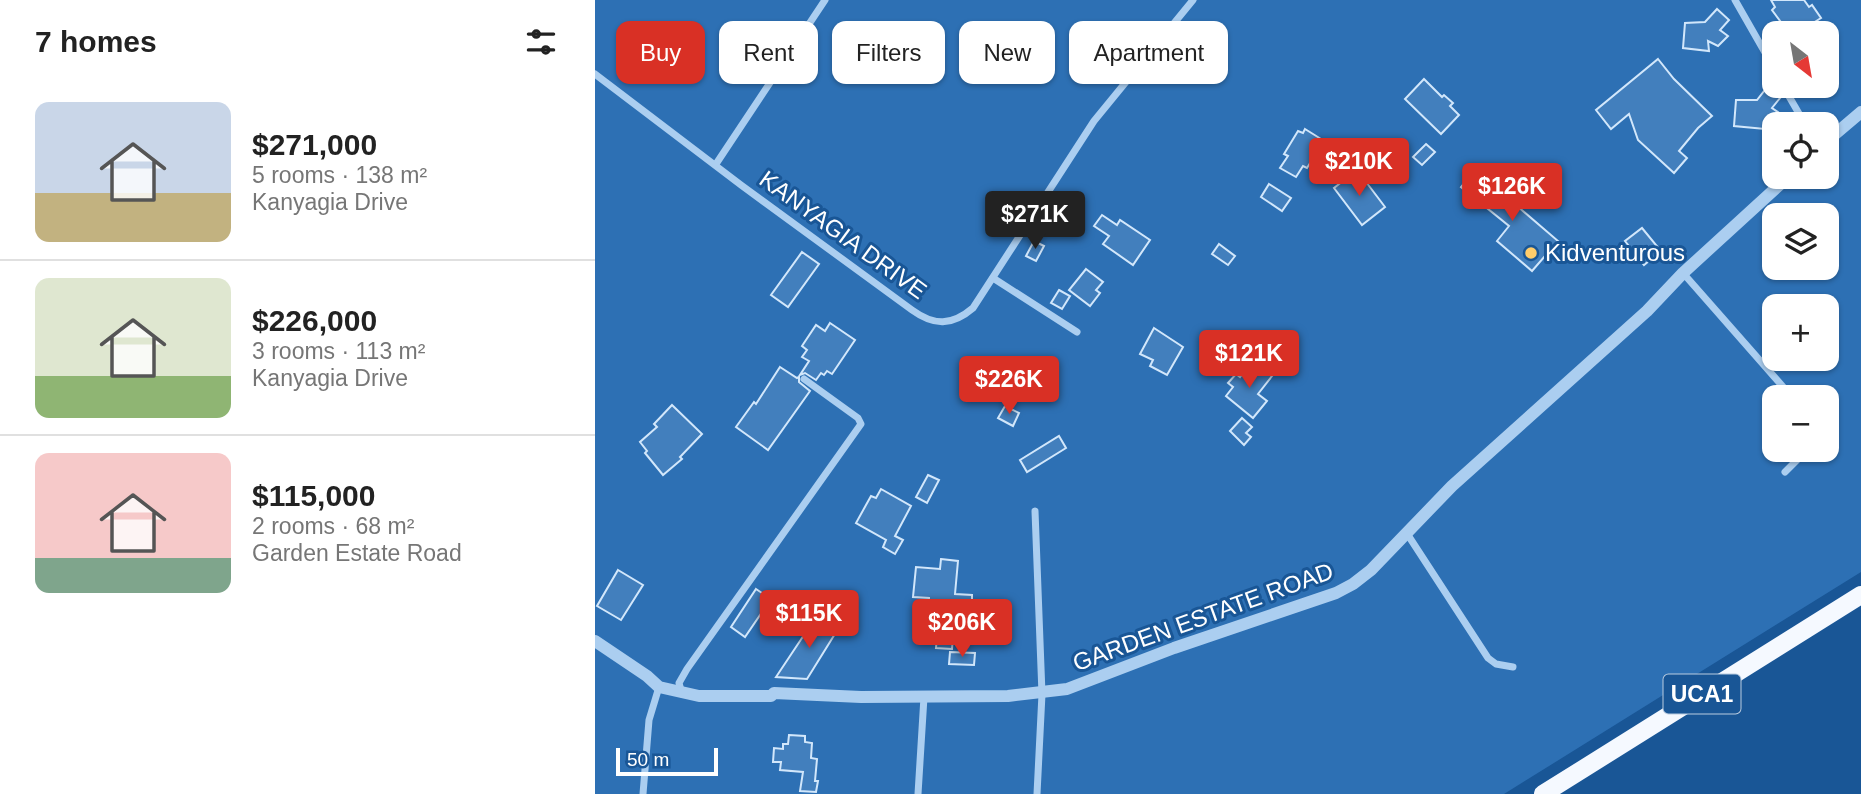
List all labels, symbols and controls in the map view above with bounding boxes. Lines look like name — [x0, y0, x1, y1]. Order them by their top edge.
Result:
chip: Buy — [616, 21, 705, 84]
chip: Rent — [719, 21, 818, 84]
chip: Filters — [832, 21, 945, 84]
chip: New — [959, 21, 1055, 84]
chip: Apartment — [1069, 21, 1228, 84]
north arrow — [1762, 21, 1839, 98]
map controls — [1762, 21, 1839, 462]
icon: filters — [522, 23, 560, 61]
text: 7 homes — [35, 25, 157, 58]
button: locate — [1762, 112, 1839, 189]
text: $271,000 — [252, 128, 377, 161]
icon: home — [91, 130, 175, 214]
pin: $210K — [1310, 138, 1408, 198]
text: $210K — [1325, 148, 1393, 174]
text: 5 rooms · 138 m² — [252, 162, 427, 188]
pin: $126K — [1463, 164, 1561, 223]
street label: KANYAGIA DRIVE — [755, 165, 932, 304]
text: $126K — [1478, 173, 1546, 199]
text: Kanyagia Drive — [252, 189, 408, 215]
pin: $271K — [986, 191, 1084, 251]
text: $271K — [1001, 201, 1069, 227]
button: layers — [1762, 203, 1839, 280]
place label: Kidventurous — [1545, 239, 1685, 266]
marker: Kidventurous — [1523, 245, 1539, 261]
button: + — [1762, 294, 1839, 371]
text: $226,000 — [252, 304, 377, 337]
icon: home — [91, 306, 175, 390]
pin: $121K — [1200, 330, 1298, 390]
text: 3 rooms · 113 m² — [252, 338, 425, 364]
text: $121K — [1215, 340, 1283, 366]
pin: $226K — [960, 356, 1058, 416]
text: Kanyagia Drive — [252, 365, 408, 391]
text: $226K — [975, 366, 1043, 392]
button: − — [1762, 385, 1839, 462]
text: $115,000 — [252, 479, 375, 512]
icon: home — [91, 481, 175, 565]
text: 2 rooms · 68 m² — [252, 513, 414, 539]
text: Garden Estate Road — [252, 540, 462, 566]
street label: GARDEN ESTATE ROAD — [1069, 557, 1337, 676]
pin: $115K — [760, 590, 858, 650]
text: $115K — [776, 600, 842, 626]
pin: $206K — [913, 600, 1011, 659]
text: $206K — [928, 609, 996, 635]
road number: UCA1 — [1663, 674, 1741, 714]
scale bar — [616, 745, 717, 777]
text: 50 m — [627, 749, 669, 770]

